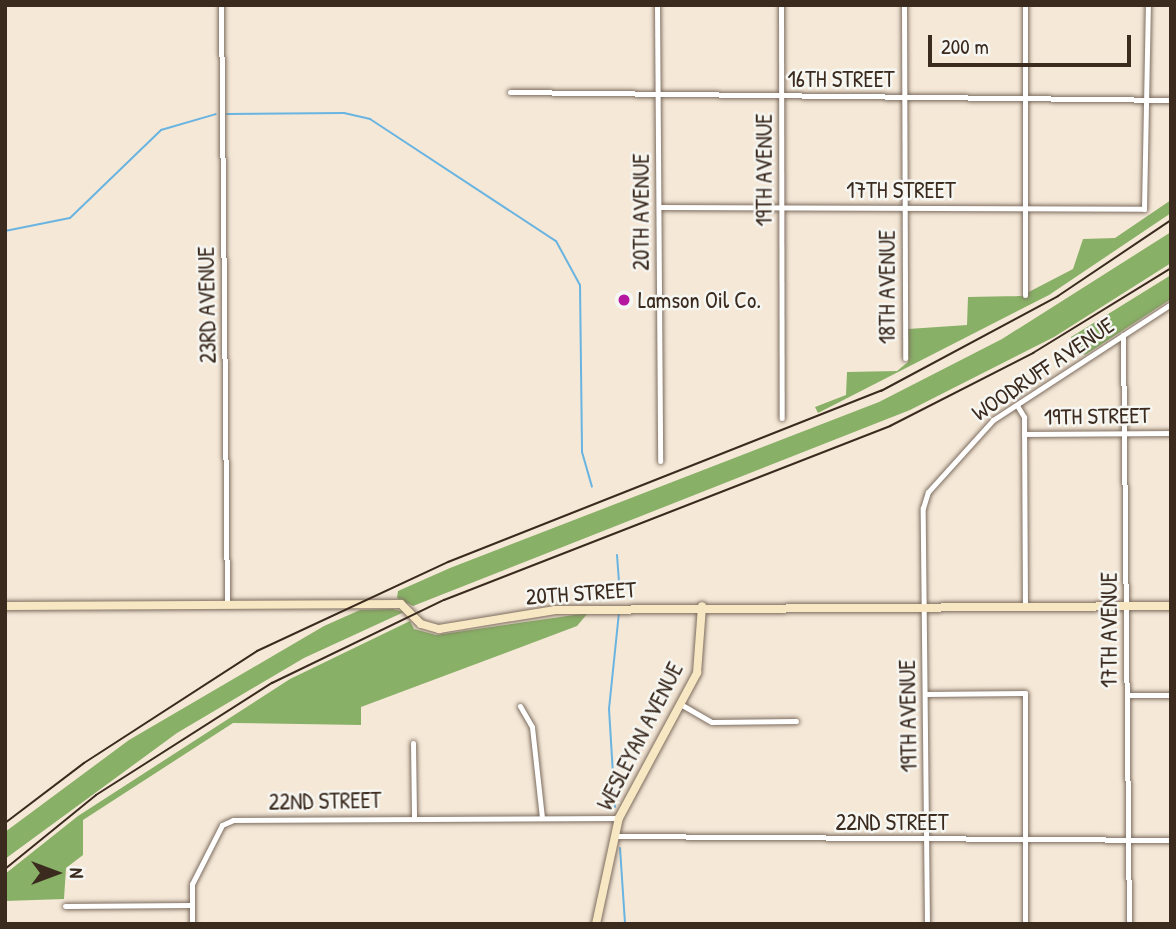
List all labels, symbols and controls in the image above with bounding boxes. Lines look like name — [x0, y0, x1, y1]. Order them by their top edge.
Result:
scale bar — [931, 21, 1134, 65]
text: 200 m — [941, 32, 989, 61]
street label: 16TH STREET — [787, 65, 895, 93]
street label: 19TH AVENUE — [750, 114, 778, 226]
street label: 20TH AVENUE — [627, 153, 655, 271]
street label: 17TH STREET — [846, 176, 956, 204]
street label: 18TH AVENUE — [873, 230, 901, 344]
street label: 23RD AVENUE — [192, 246, 222, 364]
place label: Lamson Oil Co. — [638, 286, 761, 314]
marker: Lamson Oil Co. — [616, 292, 632, 308]
street label: WOODRUFF AVENUE — [967, 311, 1119, 427]
street label: 19TH STREET — [1044, 401, 1150, 431]
street label: 17TH AVENUE — [1095, 572, 1123, 688]
street label: 20TH STREET — [525, 575, 637, 611]
street label: WESLEYAN AVENUE — [591, 658, 689, 814]
street label: 19TH AVENUE — [893, 659, 923, 773]
street label: 22ND STREET — [268, 786, 382, 816]
street label: 22ND STREET — [836, 808, 948, 836]
north arrow — [21, 838, 91, 908]
text: N — [64, 868, 90, 878]

